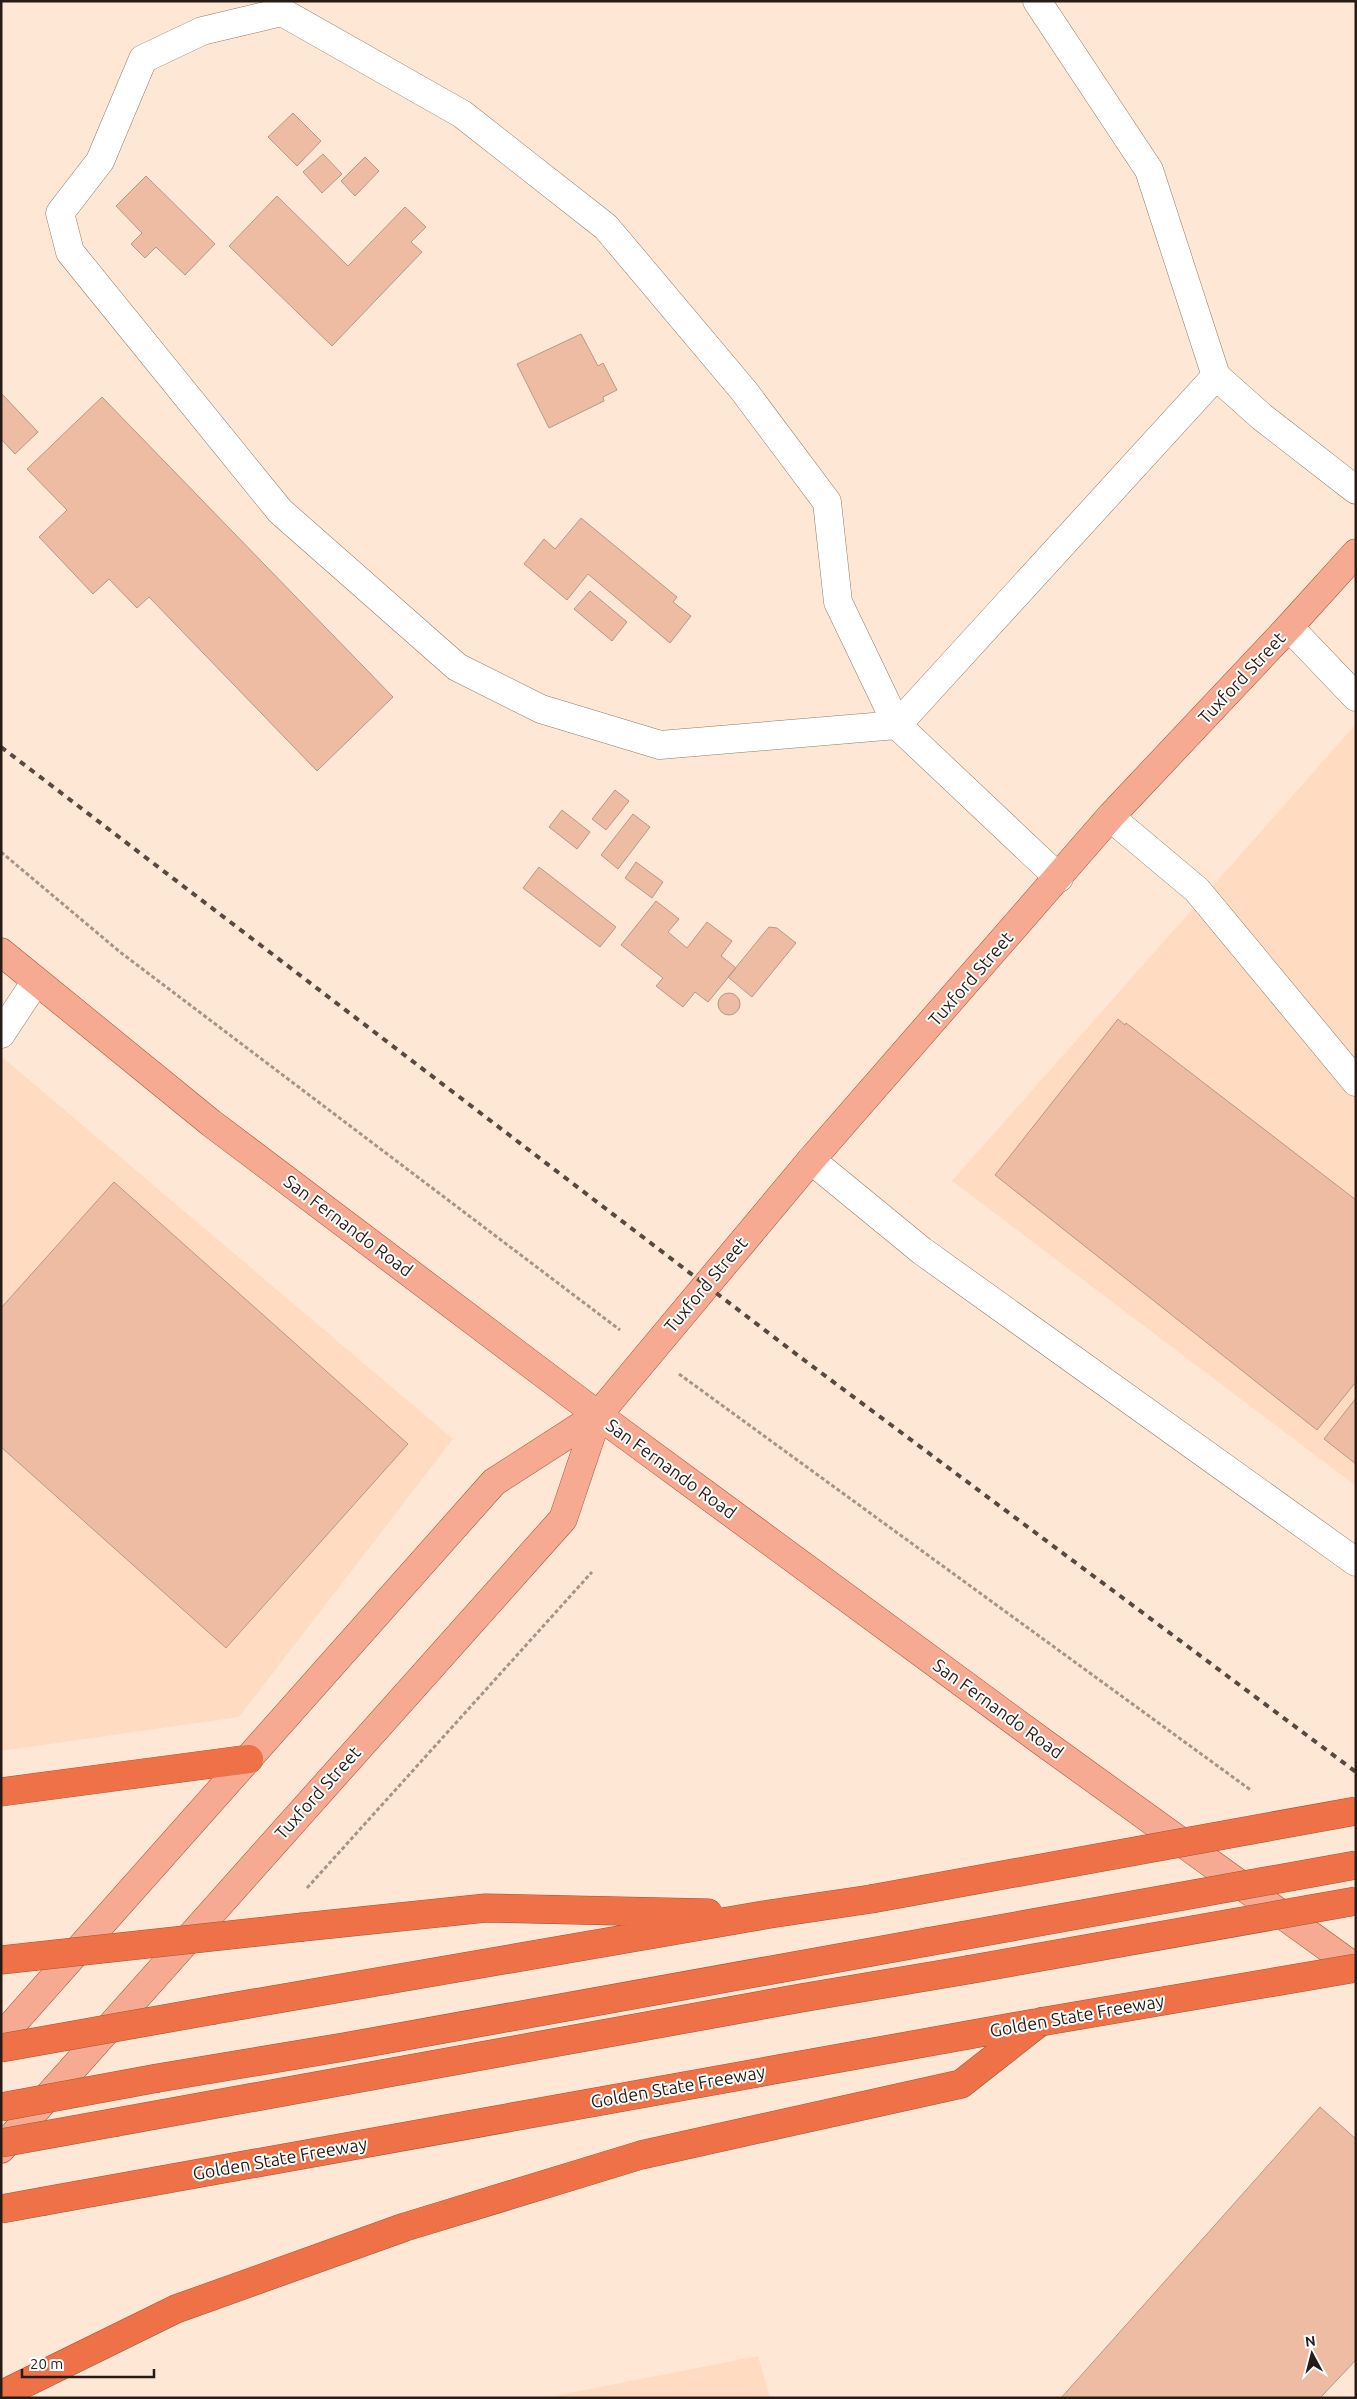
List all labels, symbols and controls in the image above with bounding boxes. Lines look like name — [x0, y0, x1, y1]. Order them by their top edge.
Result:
street label: Tuxford Street — [1194, 627, 1289, 727]
street label: Tuxford Street — [924, 927, 1016, 1029]
street label: San Fernando Road — [280, 1170, 417, 1280]
street label: Tuxford Street — [660, 1233, 751, 1336]
street label: San Fernando Road — [603, 1414, 740, 1522]
street label: San Fernando Road — [930, 1654, 1067, 1762]
street label: Tuxford Street — [270, 1742, 364, 1843]
street label: Golden State Freeway — [988, 1990, 1166, 2040]
street label: Golden State Freeway — [589, 2061, 767, 2111]
street label: Golden State Freeway — [191, 2133, 369, 2183]
north arrow — [1287, 2329, 1337, 2379]
text: N — [1304, 2333, 1317, 2350]
scale bar — [22, 2346, 155, 2378]
text: 20 m — [30, 2355, 63, 2372]

